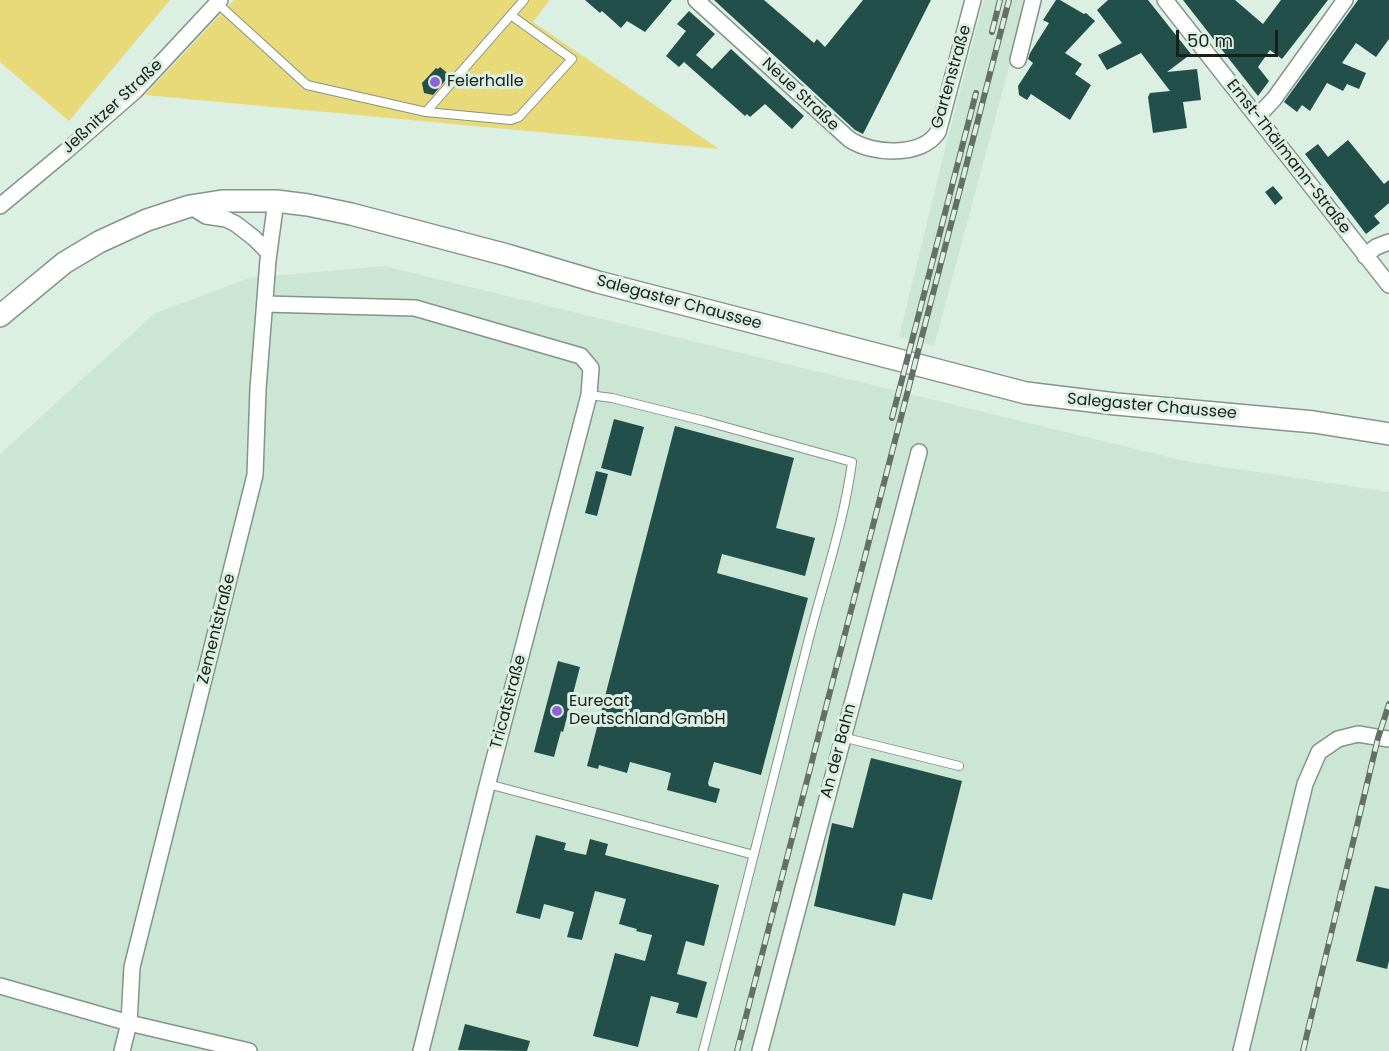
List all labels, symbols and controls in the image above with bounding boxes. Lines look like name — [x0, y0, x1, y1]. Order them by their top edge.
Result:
scale bar — [1179, 18, 1281, 56]
street label: Gartenstraße — [928, 23, 976, 131]
text: 50 m — [1187, 28, 1233, 53]
street label: Neue Straße — [757, 54, 843, 136]
street label: Jeßnitzer Straße — [59, 56, 167, 158]
place label: Feierhalle — [447, 72, 524, 92]
marker: Feierhalle — [428, 75, 442, 89]
street label: Ernst-Thälmann-Straße — [1222, 76, 1354, 238]
street label: Salegaster Chaussee — [594, 272, 764, 334]
street label: Salegaster Chaussee — [1066, 390, 1238, 424]
street label: Zementstraße — [194, 572, 240, 686]
street label: Tricatstraße — [487, 653, 531, 751]
place label: Eurecat Deutschland GmbH — [569, 692, 725, 730]
street label: An der Bahn — [817, 701, 861, 801]
marker: Eurecat Deutschland GmbH — [550, 704, 564, 718]

